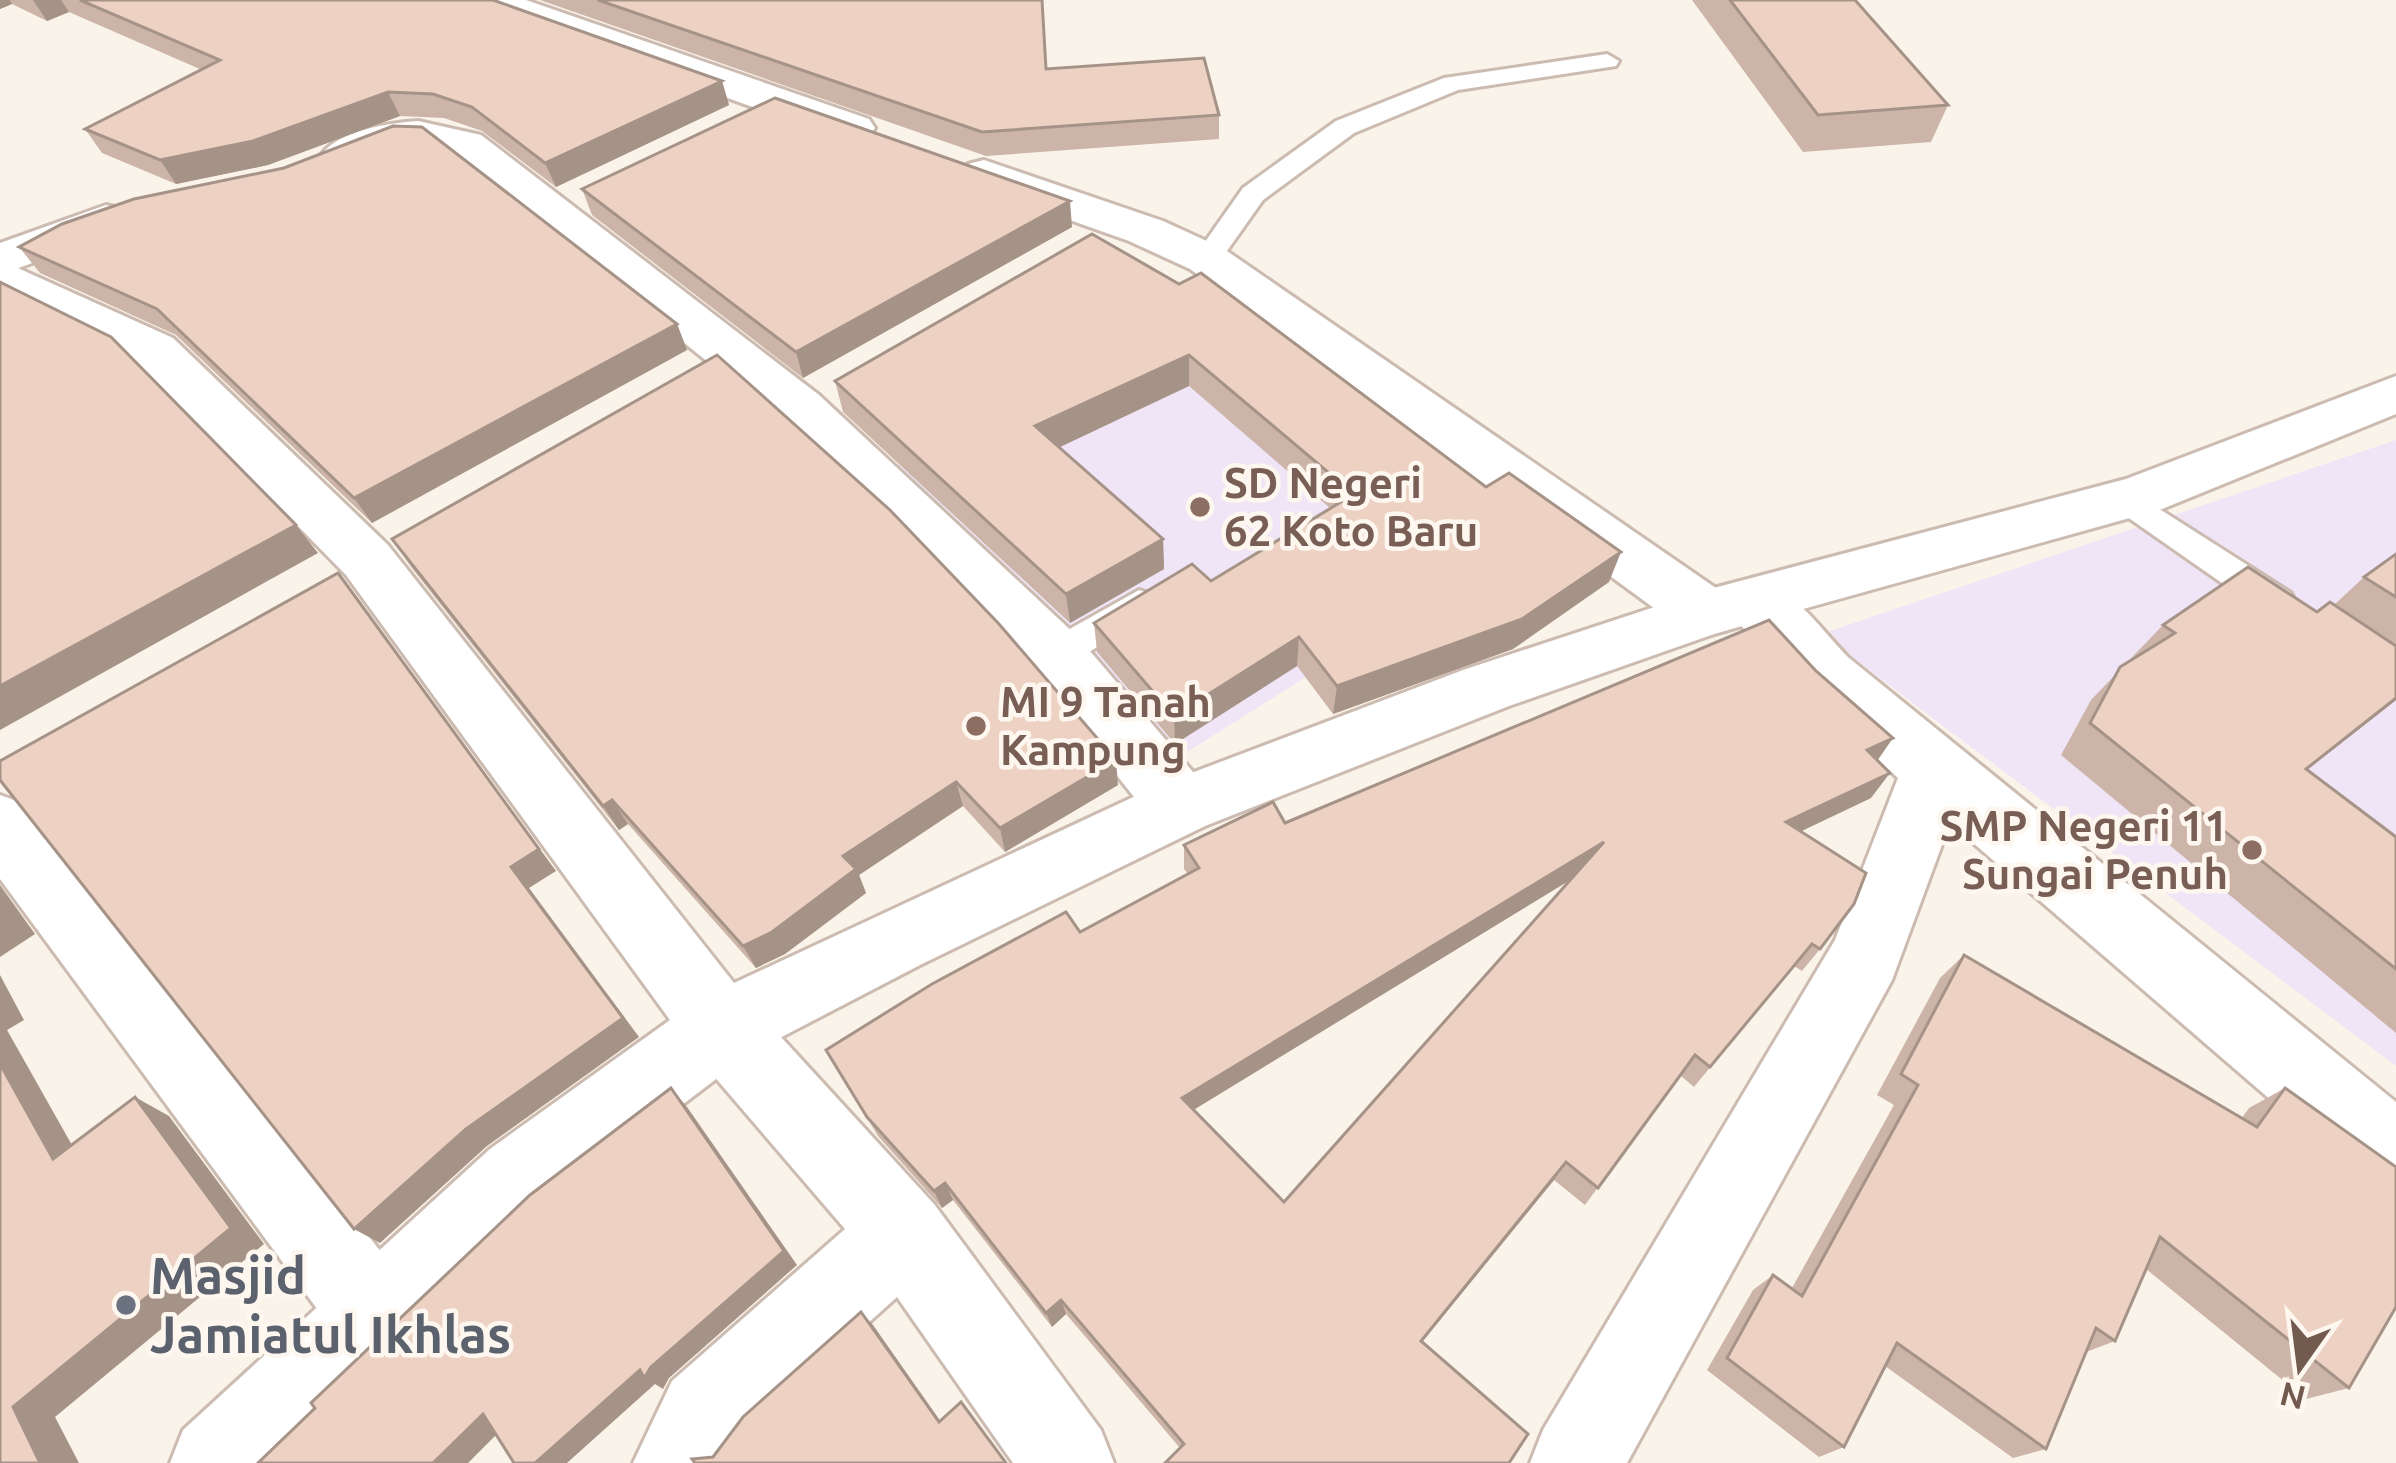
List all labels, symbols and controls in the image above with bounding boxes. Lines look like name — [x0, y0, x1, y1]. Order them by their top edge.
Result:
place label: SD Negeri 62 Koto Baru — [1224, 459, 1478, 554]
marker: SD Negeri 62 Koto Baru — [1187, 494, 1213, 520]
place label: MI 9 Tanah Kampung — [1000, 678, 1211, 773]
marker: MI 9 Tanah Kampung — [963, 713, 989, 739]
place label: SMP Negeri 11 Sungai Penuh — [1940, 802, 2228, 897]
marker: SMP Negeri 11 Sungai Penuh — [2239, 837, 2265, 863]
place label: Masjid Jamiatul Ikhlas — [150, 1246, 511, 1363]
marker: Masjid Jamiatul Ikhlas — [113, 1292, 139, 1318]
north arrow — [2240, 1307, 2360, 1427]
text: N — [2276, 1376, 2309, 1418]

